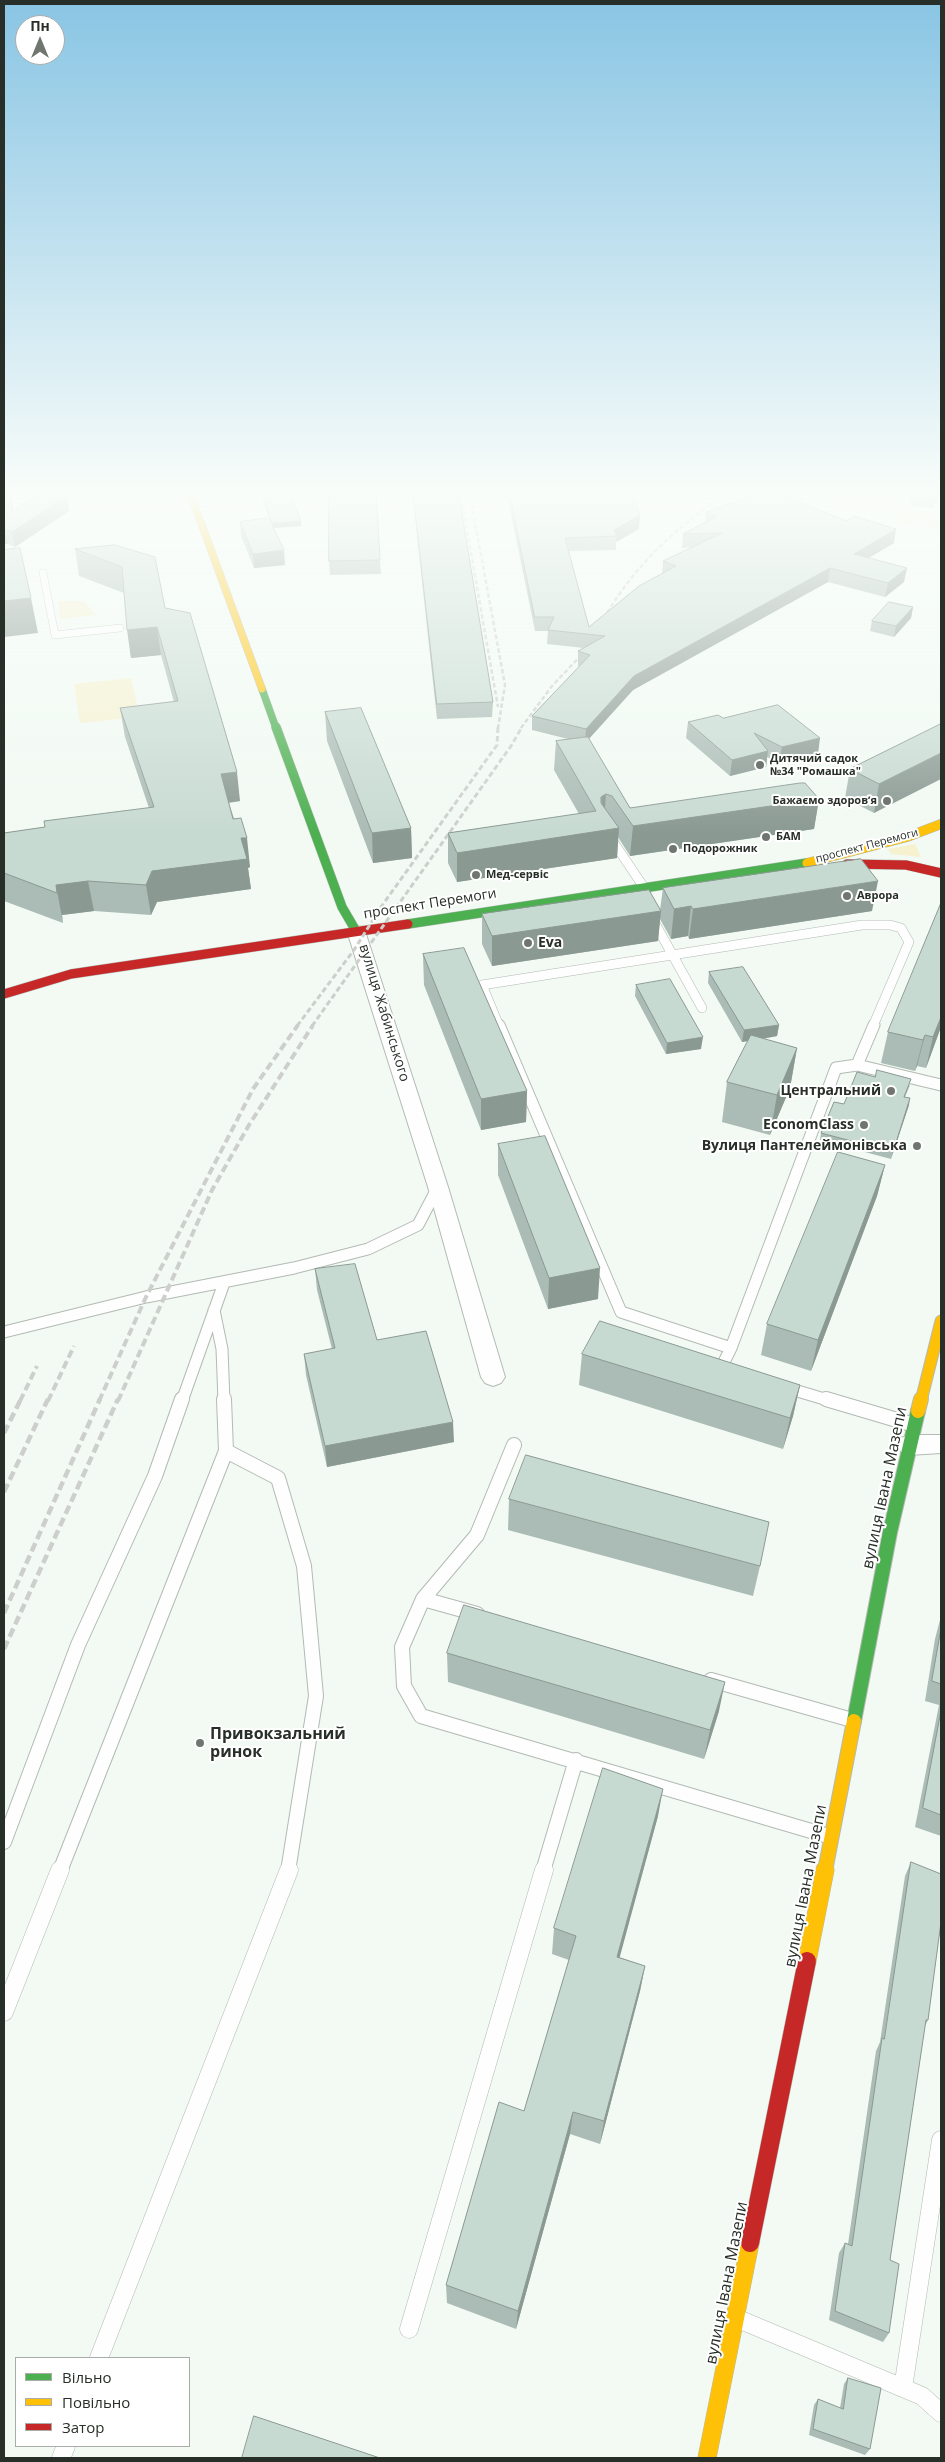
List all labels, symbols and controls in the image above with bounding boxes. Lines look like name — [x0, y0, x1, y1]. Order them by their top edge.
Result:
north arrow — [15, 15, 65, 65]
text: Пн — [30, 16, 50, 35]
place label: Дитячий садок №34 "Ромашка" — [770, 752, 861, 778]
marker: Дитячий садок №34 "Ромашка" — [754, 759, 766, 771]
place label: Бажаємо здоровʼя — [773, 794, 877, 808]
marker: Бажаємо здоровʼя — [881, 795, 893, 807]
street label: проспект Перемоги — [814, 826, 920, 866]
place label: БАМ — [776, 830, 801, 844]
marker: БАМ — [760, 831, 772, 843]
place label: Подорожник — [683, 842, 758, 856]
marker: Подорожник — [667, 843, 679, 855]
place label: Мед-сервіс — [486, 868, 549, 882]
marker: Мед-сервіс — [470, 869, 482, 881]
street label: проспект Перемоги — [362, 885, 498, 923]
place label: Аврора — [857, 889, 899, 903]
marker: Аврора — [841, 890, 853, 902]
place label: Eva — [538, 935, 562, 951]
marker: Eva — [522, 937, 534, 949]
street label: вулиця Жабинського — [355, 942, 413, 1084]
place label: Центральний — [780, 1083, 881, 1099]
marker: Центральний — [885, 1085, 897, 1097]
place label: EconomClass — [763, 1117, 854, 1133]
marker: EconomClass — [858, 1119, 870, 1131]
place label: Вулиця Пантелеймонівська — [702, 1138, 907, 1154]
marker: Вулиця Пантелеймонівська — [911, 1140, 923, 1152]
street label: вулиця Івана Мазепи — [858, 1405, 912, 1571]
place label: Привокзальний ринок — [210, 1724, 346, 1762]
marker: Привокзальний ринок — [194, 1737, 206, 1749]
street label: вулиця Івана Мазепи — [781, 1803, 831, 1969]
street label: вулиця Івана Мазепи — [702, 2200, 752, 2366]
legend — [15, 2357, 190, 2447]
text: Вільно — [62, 2367, 111, 2387]
text: Повільно — [62, 2392, 130, 2412]
text: Затор — [62, 2417, 104, 2437]

